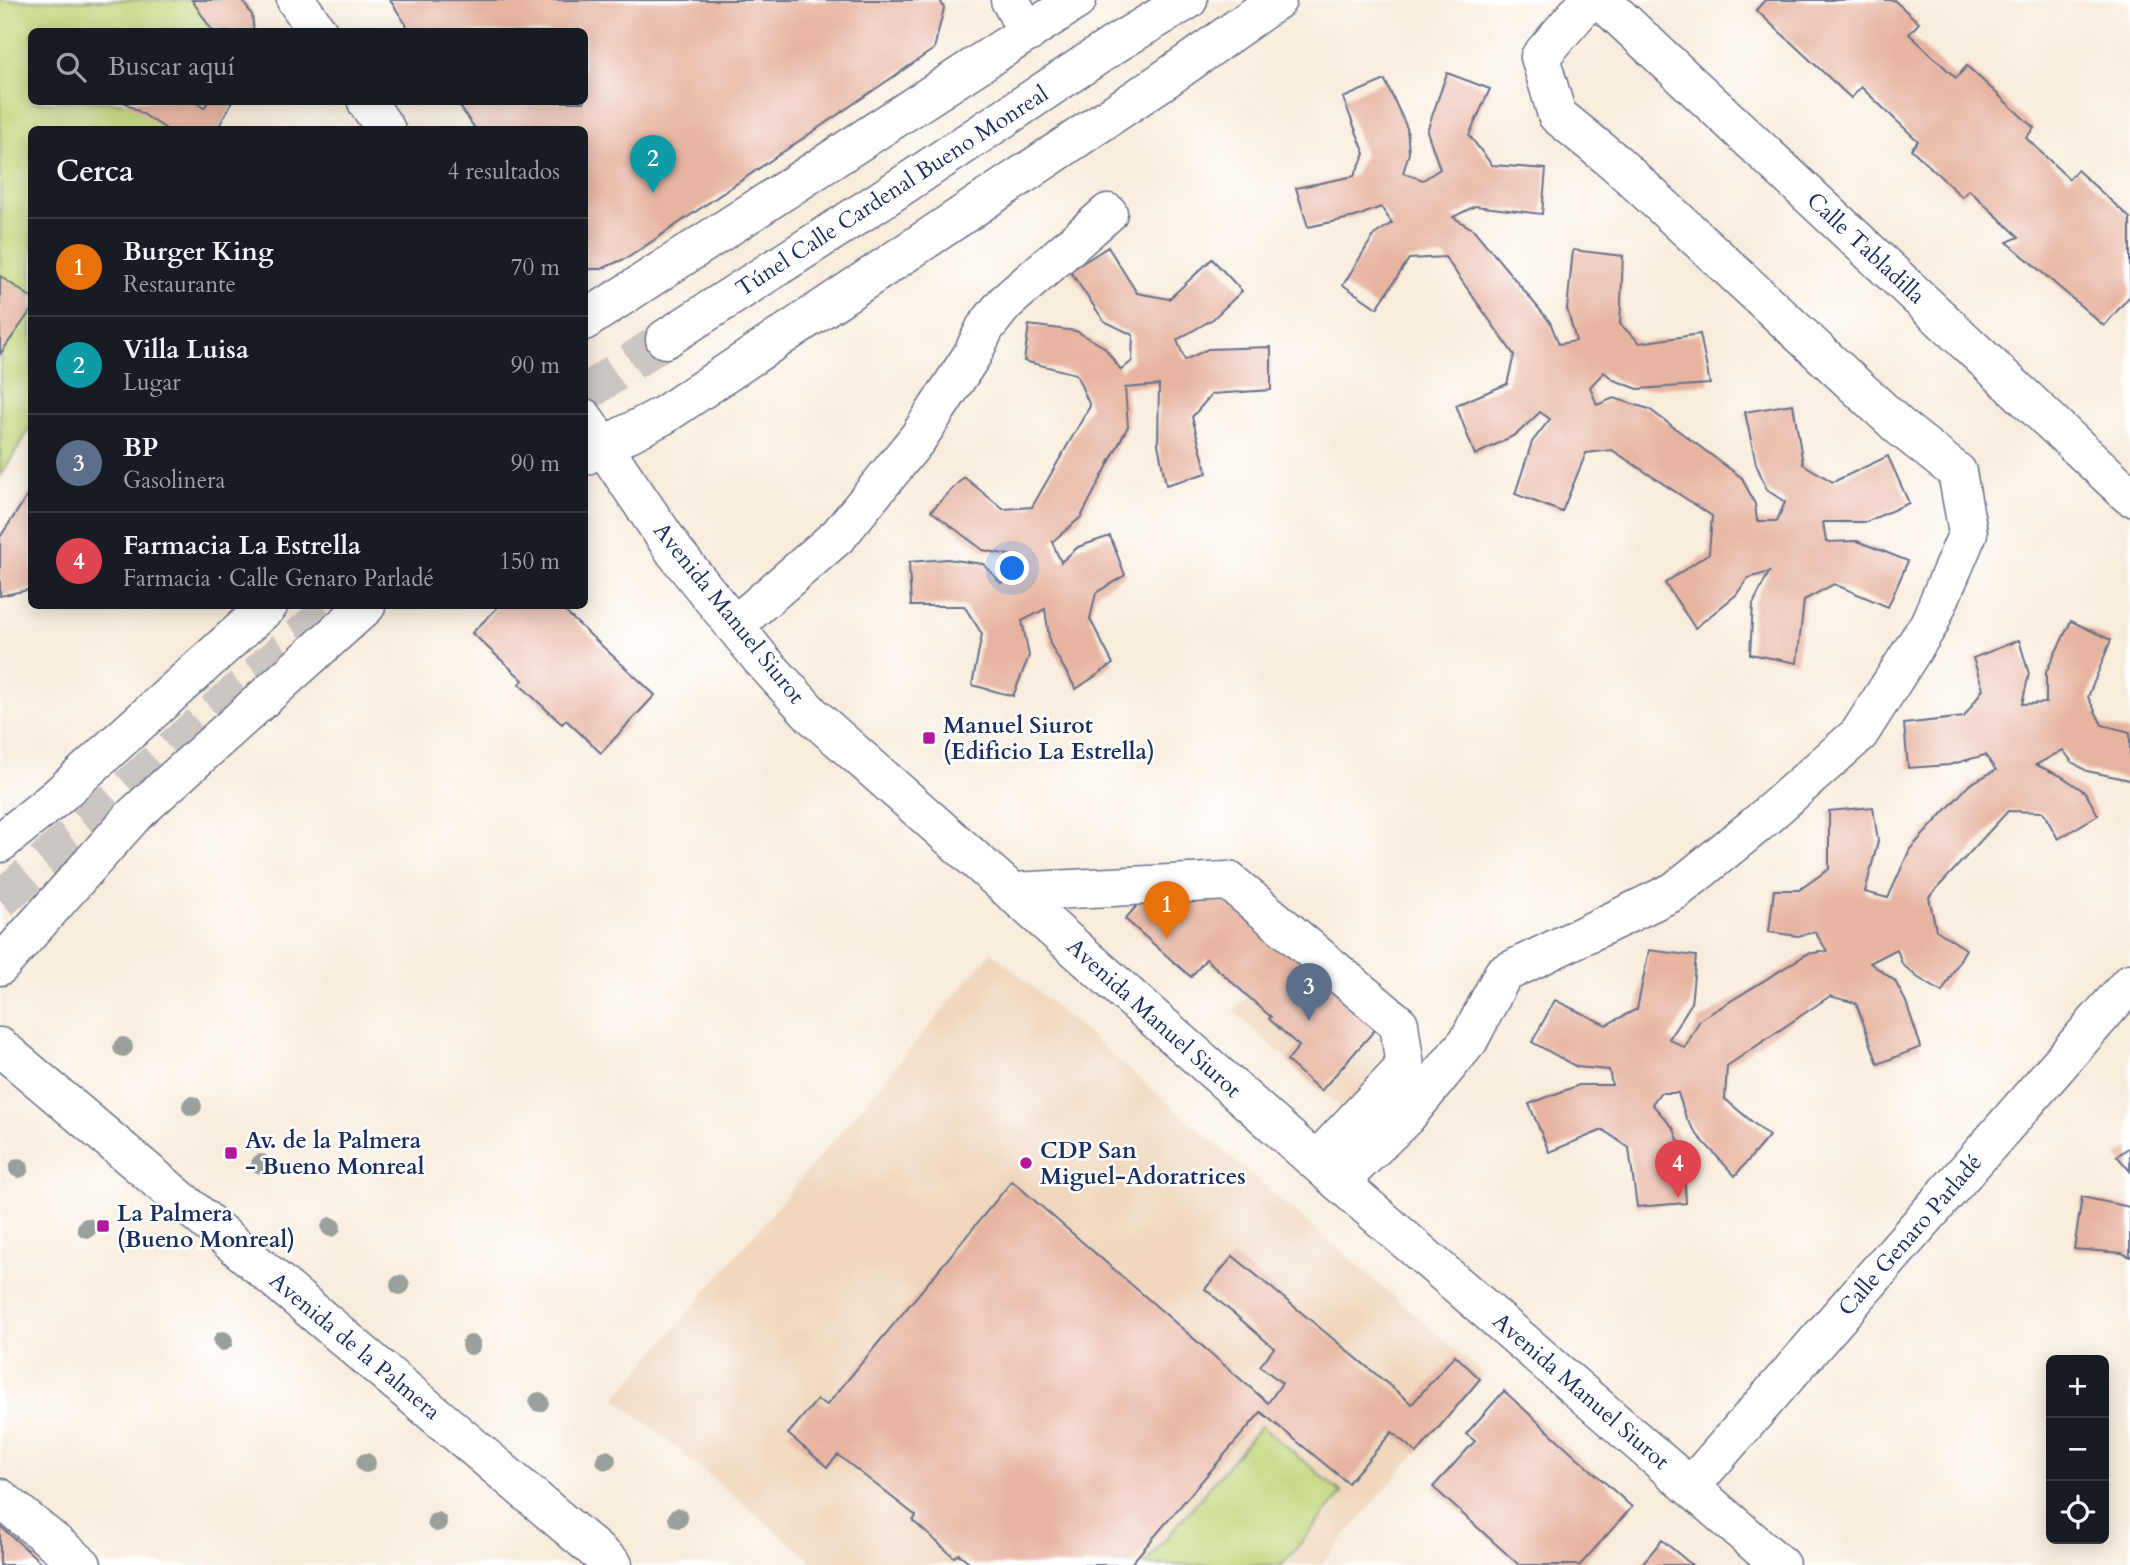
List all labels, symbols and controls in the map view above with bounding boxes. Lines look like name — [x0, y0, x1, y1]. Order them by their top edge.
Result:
search box — [28, 28, 588, 105]
icon: search — [52, 48, 90, 86]
text: Buscar aquí — [108, 49, 235, 84]
street label: Túnel Calle Cardenal Bueno Monreal — [730, 78, 1054, 304]
pin: 2 — [630, 135, 676, 193]
text: Cerca — [56, 151, 134, 192]
text: 4 resultados — [447, 156, 560, 187]
street label: Calle Tabladilla — [1800, 185, 1932, 311]
text: Burger King — [123, 234, 274, 269]
text: 1 — [73, 252, 85, 283]
text: 70 m — [511, 252, 560, 283]
text: Restaurante — [123, 269, 236, 300]
text: Villa Luisa — [123, 332, 249, 367]
text: 2 — [73, 350, 85, 381]
text: 90 m — [511, 350, 560, 381]
text: Lugar — [123, 367, 181, 398]
text: BP — [123, 430, 158, 465]
text: 3 — [73, 448, 85, 479]
text: 90 m — [511, 448, 560, 479]
text: Gasolinera — [123, 465, 225, 496]
street label: Avenida Manuel Siurot — [646, 516, 812, 710]
text: Farmacia La Estrella — [123, 528, 361, 563]
text: 4 — [73, 546, 85, 577]
text: 150 m — [499, 546, 560, 577]
your location — [995, 551, 1029, 585]
text: Farmacia · Calle Genaro Parladé — [123, 563, 434, 594]
place label: Manuel Siurot (Edificio La Estrella) — [943, 710, 1155, 767]
marker: Manuel Siurot (Edificio La Estrella) — [921, 730, 937, 746]
pin: 1 — [1144, 881, 1190, 939]
street label: Avenida Manuel Siurot — [1060, 931, 1248, 1105]
pin: 3 — [1286, 963, 1332, 1021]
place label: Av. de la Palmera - Bueno Monreal — [245, 1125, 425, 1182]
place label: CDP San Miguel-Adoratrices — [1040, 1135, 1246, 1192]
pin: 4 — [1655, 1140, 1701, 1198]
marker: Av. de la Palmera - Bueno Monreal — [223, 1145, 239, 1161]
street label: Calle Genaro Parladé — [1831, 1148, 1989, 1322]
marker: CDP San Miguel-Adoratrices — [1018, 1155, 1034, 1171]
place label: La Palmera (Bueno Monreal) — [117, 1198, 295, 1255]
marker: La Palmera (Bueno Monreal) — [95, 1218, 111, 1234]
street label: Avenida de la Palmera — [263, 1265, 447, 1427]
street label: Avenida Manuel Siurot — [1486, 1306, 1676, 1476]
map controls — [2046, 1355, 2109, 1544]
button: + — [2046, 1355, 2109, 1418]
button: − — [2046, 1418, 2109, 1481]
button: locate — [2046, 1481, 2109, 1544]

